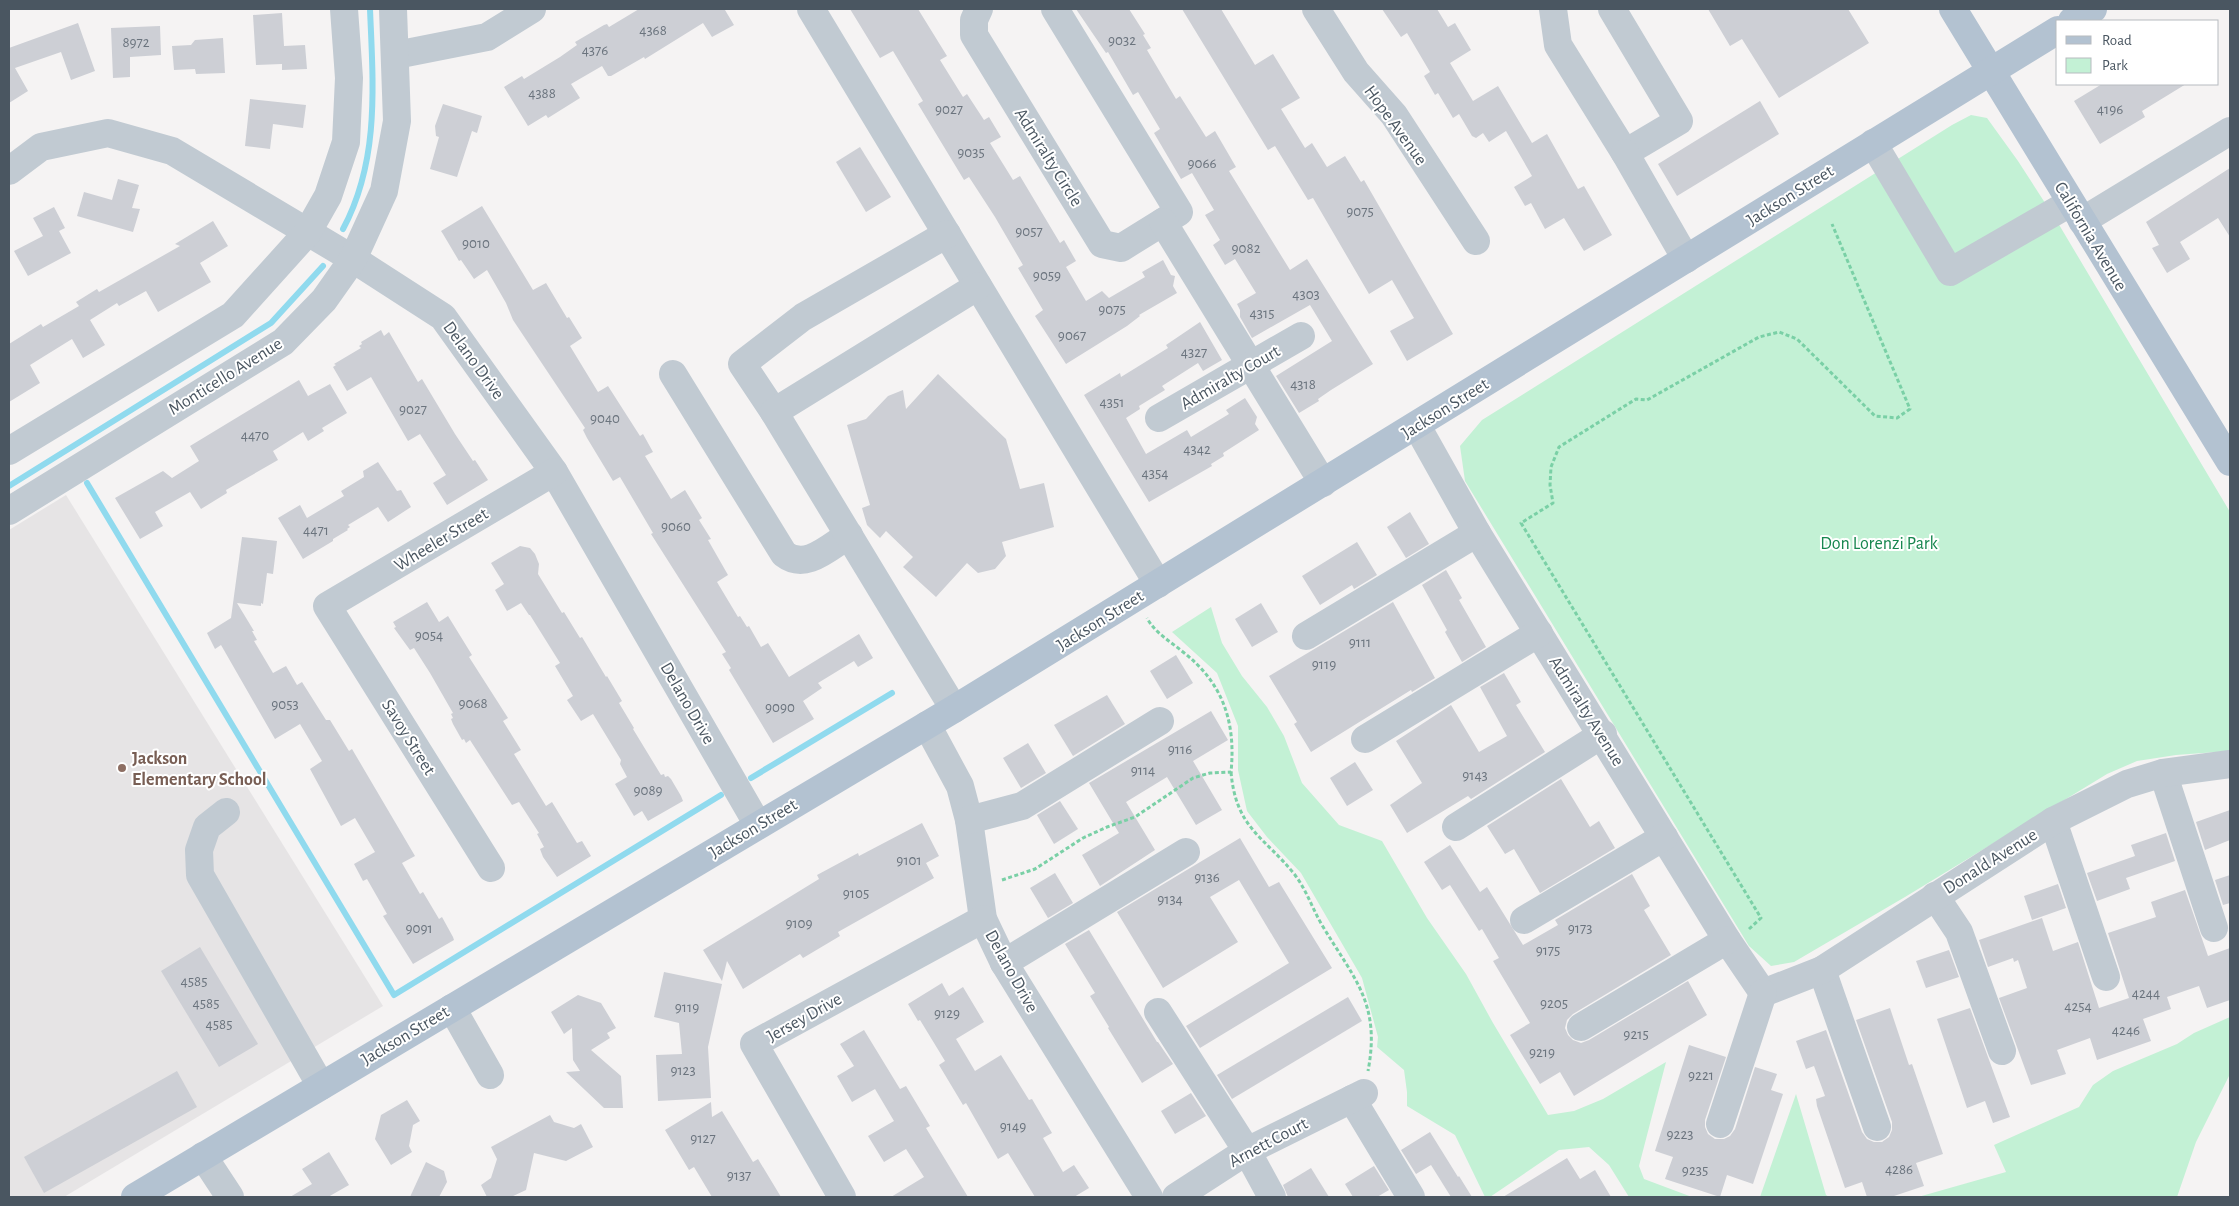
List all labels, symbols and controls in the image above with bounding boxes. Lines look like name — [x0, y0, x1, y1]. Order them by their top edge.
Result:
legend — [2056, 20, 2219, 85]
house number: 4368 — [639, 23, 667, 38]
house number: 9032 — [1108, 33, 1136, 48]
text: Road — [2102, 33, 2132, 48]
house number: 8972 — [122, 35, 150, 50]
house number: 4376 — [582, 43, 608, 58]
text: Park — [2102, 58, 2128, 73]
street label: Hope Avenue — [1360, 82, 1430, 169]
house number: 4388 — [528, 86, 556, 101]
house number: 9027 — [935, 102, 963, 117]
house number: 4196 — [2097, 102, 2123, 117]
street label: Admiralty Circle — [1011, 105, 1085, 210]
house number: 9035 — [957, 145, 985, 160]
house number: 9066 — [1187, 156, 1217, 171]
street label: Jackson Street — [1744, 162, 1837, 230]
street label: California Avenue — [2051, 179, 2130, 294]
house number: 9075 — [1346, 204, 1374, 219]
house number: 9057 — [1015, 224, 1043, 239]
house number: 9010 — [462, 236, 490, 251]
house number: 9082 — [1232, 241, 1261, 256]
house number: 9059 — [1033, 268, 1061, 283]
house number: 4303 — [1292, 287, 1320, 302]
house number: 9075 — [1098, 302, 1126, 317]
house number: 4315 — [1250, 306, 1274, 321]
street label: Delano Drive — [439, 318, 507, 403]
house number: 9067 — [1058, 328, 1086, 343]
street label: Monticello Avenue — [166, 335, 286, 419]
street label: Admiralty Court — [1178, 342, 1283, 414]
house number: 4327 — [1181, 345, 1207, 360]
street label: Jackson Street — [1399, 375, 1492, 443]
house number: 4318 — [1290, 377, 1316, 392]
house number: 4351 — [1100, 395, 1124, 410]
house number: 9027 — [399, 402, 427, 417]
house number: 9040 — [590, 411, 620, 426]
house number: 4470 — [241, 428, 269, 443]
house number: 4342 — [1183, 442, 1211, 457]
house number: 4354 — [1142, 466, 1168, 481]
street label: Wheeler Street — [392, 505, 492, 575]
house number: 9060 — [661, 519, 691, 534]
house number: 4471 — [303, 523, 329, 538]
park label: Don Lorenzi Park — [1820, 535, 1939, 553]
street label: Jackson Street — [1054, 587, 1147, 655]
house number: 9054 — [415, 628, 443, 643]
house number: 9111 — [1349, 635, 1371, 650]
street label: Admiralty Avenue — [1545, 654, 1627, 769]
house number: 9119 — [1312, 657, 1336, 672]
street label: Delano Drive — [657, 660, 718, 747]
house number: 9068 — [458, 696, 488, 711]
house number: 9053 — [271, 697, 299, 712]
street label: Savoy Street — [378, 697, 438, 779]
house number: 9090 — [765, 700, 795, 715]
house number: 9116 — [1168, 742, 1192, 757]
place label: Jackson Elementary School — [132, 750, 267, 789]
marker: Jackson Elementary School — [116, 762, 128, 774]
house number: 9114 — [1131, 763, 1155, 778]
house number: 9143 — [1462, 768, 1488, 783]
house number: 9089 — [633, 783, 663, 798]
street label: Jackson Street — [707, 796, 801, 862]
street label: Donald Avenue — [1940, 826, 2041, 898]
house number: 9101 — [896, 853, 922, 868]
house number: 9136 — [1194, 870, 1220, 885]
house number: 9105 — [843, 886, 869, 901]
house number: 9134 — [1157, 892, 1183, 907]
house number: 9109 — [785, 916, 813, 931]
house number: 9091 — [405, 921, 433, 936]
house number: 9173 — [1568, 921, 1592, 936]
street label: Delano Drive — [981, 927, 1041, 1016]
house number: 9175 — [1536, 943, 1560, 958]
house number: 4585 — [181, 974, 207, 989]
house number: 4244 — [2132, 986, 2160, 1001]
street label: Jersey Drive — [764, 990, 845, 1046]
house number: 4585 — [193, 996, 219, 1011]
house number: 9205 — [1540, 996, 1568, 1011]
house number: 4254 — [2064, 999, 2092, 1014]
house number: 9119 — [675, 1000, 699, 1015]
street label: Jackson Street — [359, 1003, 453, 1069]
house number: 9129 — [934, 1006, 960, 1021]
house number: 4585 — [206, 1017, 232, 1032]
house number: 4246 — [2112, 1023, 2140, 1038]
house number: 9215 — [1623, 1027, 1649, 1042]
house number: 9219 — [1529, 1045, 1555, 1060]
house number: 9123 — [670, 1063, 696, 1078]
house number: 9221 — [1688, 1068, 1714, 1083]
street label: Arnett Court — [1226, 1115, 1311, 1171]
house number: 9149 — [1000, 1119, 1026, 1134]
house number: 9223 — [1667, 1127, 1693, 1142]
house number: 9127 — [690, 1131, 716, 1146]
house number: 4286 — [1885, 1162, 1913, 1177]
house number: 9235 — [1682, 1163, 1708, 1178]
house number: 9137 — [727, 1168, 751, 1183]

